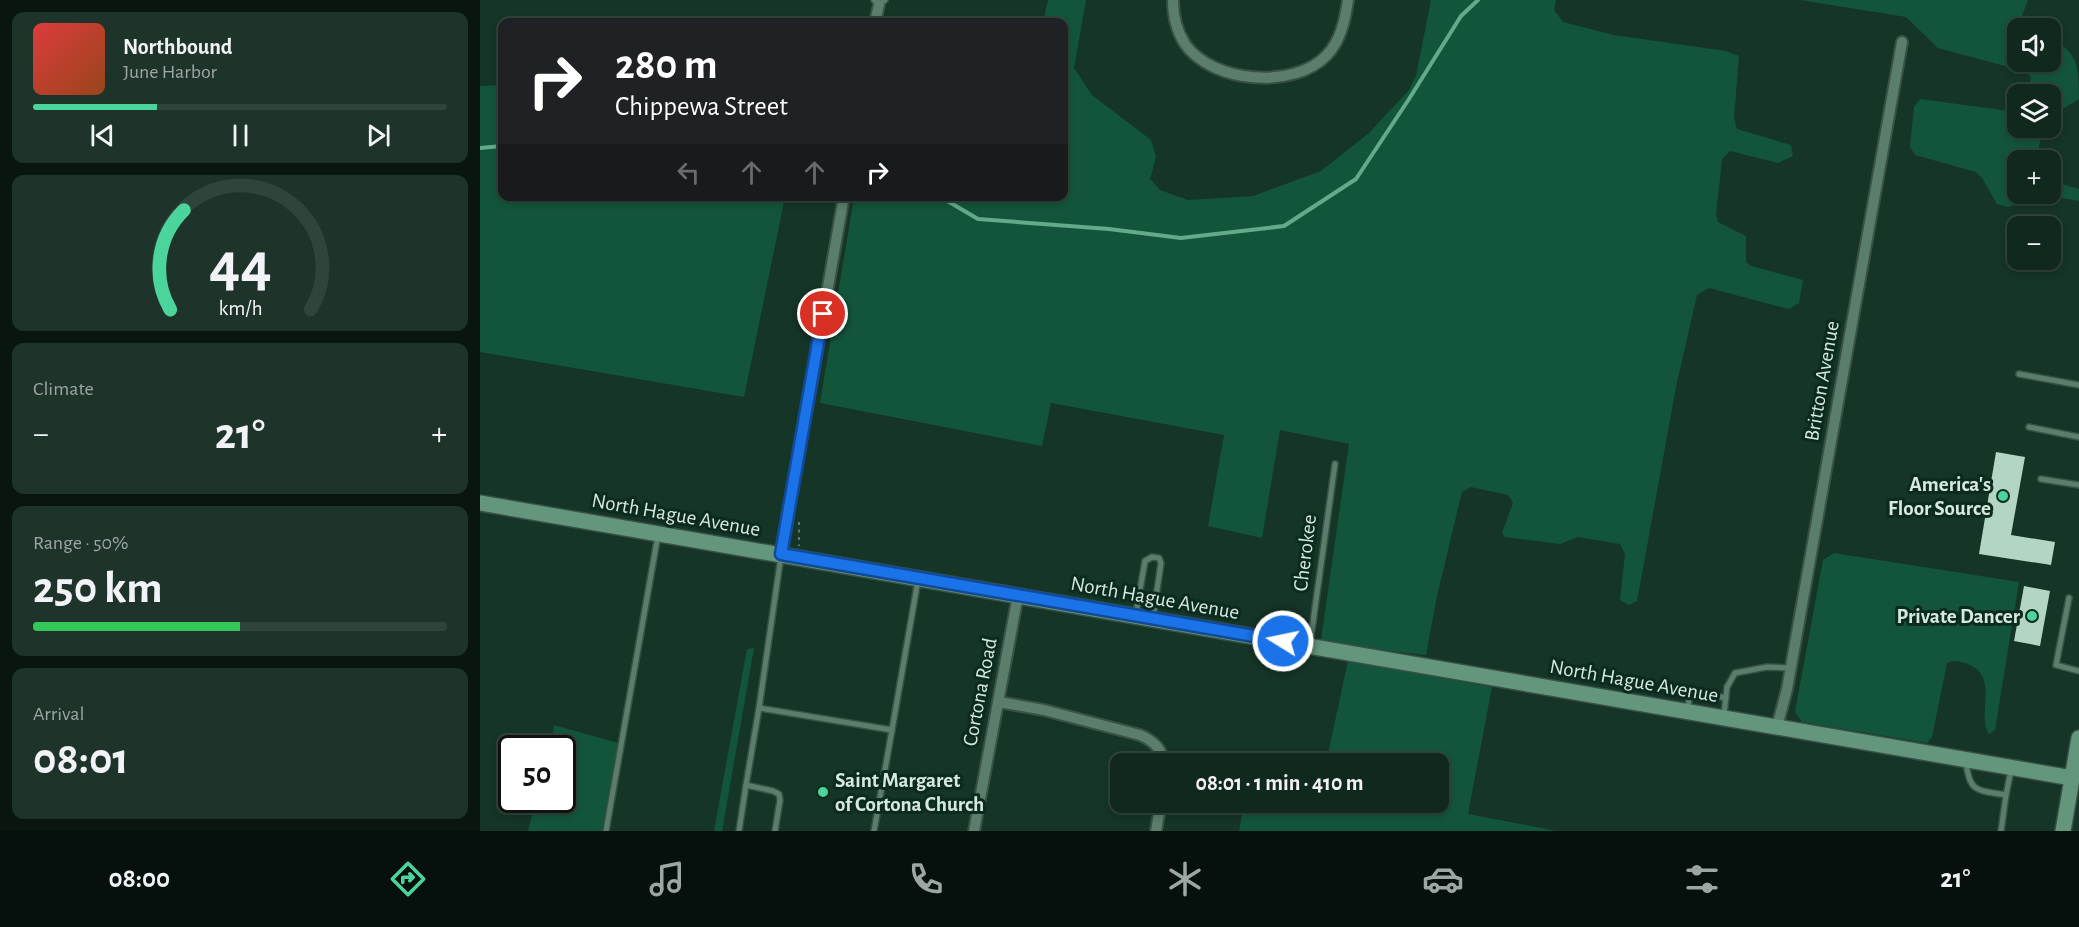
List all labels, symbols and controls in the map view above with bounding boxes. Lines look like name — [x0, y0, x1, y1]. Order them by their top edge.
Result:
map controls — [2007, 18, 2061, 270]
button: sound — [2007, 18, 2061, 72]
text: Northbound — [123, 36, 232, 58]
icon: right — [516, 42, 594, 120]
text: 280 m — [615, 44, 718, 86]
text: June Harbor — [123, 62, 217, 82]
button: layers — [2007, 84, 2061, 138]
text: Chippewa Street — [615, 93, 788, 120]
icon: previous — [86, 119, 119, 152]
icon: pause — [224, 119, 257, 152]
icon: next — [362, 119, 395, 152]
button: + — [2007, 150, 2061, 204]
icon: left — [672, 156, 705, 189]
icon: ahead — [735, 156, 768, 189]
icon: ahead — [798, 156, 831, 189]
icon: right — [861, 156, 894, 189]
button: − — [2007, 216, 2061, 270]
text: 44 — [209, 234, 271, 296]
pin — [797, 288, 848, 339]
icon: arrive — [806, 297, 839, 330]
text: km/h — [218, 298, 262, 319]
street label: Britton Avenue — [1801, 319, 1843, 443]
text: Climate — [33, 379, 94, 399]
text: 21° — [215, 412, 265, 457]
text: − — [33, 418, 49, 451]
text: + — [431, 418, 447, 451]
place label: America's Floor Source — [1888, 474, 1991, 519]
marker: America's Floor Source — [1996, 489, 2010, 503]
street label: North Hague Avenue — [590, 490, 762, 540]
street label: Cherokee — [1290, 513, 1320, 593]
text: Range · 50% — [33, 533, 129, 553]
text: 250 km — [33, 566, 162, 611]
street label: North Hague Avenue — [1069, 573, 1241, 623]
place label: Private Dancer — [1896, 606, 2021, 627]
position arrow — [1251, 609, 1315, 673]
marker: Private Dancer — [2025, 609, 2039, 623]
street label: Cortona Road — [959, 636, 1001, 748]
street label: North Hague Avenue — [1548, 656, 1720, 706]
text: Arrival — [33, 704, 84, 724]
speed limit sign: 50 — [498, 735, 576, 813]
text: 08:01 — [33, 737, 129, 782]
place label: Saint Margaret of Cortona Church — [835, 770, 984, 815]
text: 08:01 · 1 min · 410 m — [1196, 772, 1364, 794]
marker: Saint Margaret of Cortona Church — [816, 785, 830, 799]
icon: directions — [387, 858, 429, 900]
icon: music — [646, 858, 688, 900]
icon: phone — [905, 858, 947, 900]
icon: climate — [1164, 858, 1206, 900]
icon: car — [1422, 858, 1464, 900]
icon: filters — [1681, 858, 1723, 900]
text: 08:00 — [108, 865, 170, 892]
text: 21° — [1940, 865, 1971, 892]

